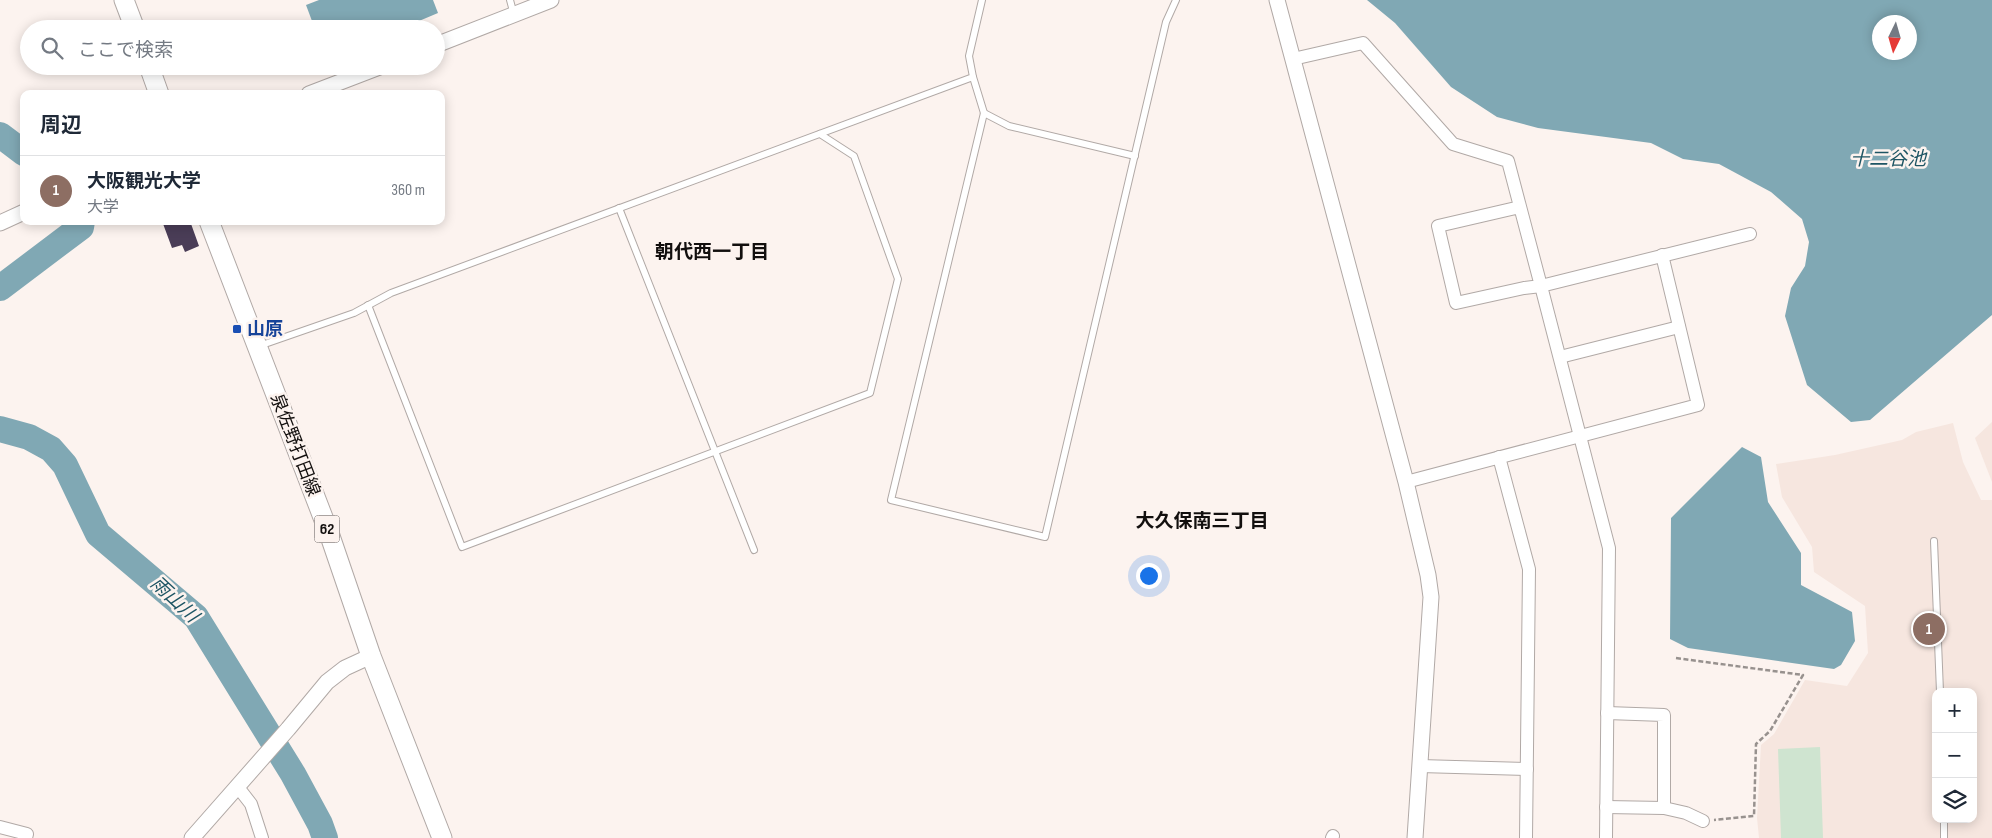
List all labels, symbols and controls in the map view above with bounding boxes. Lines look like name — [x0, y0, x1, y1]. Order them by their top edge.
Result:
north arrow — [1872, 15, 1917, 60]
search box — [20, 20, 445, 75]
icon: search — [38, 34, 66, 62]
text: ここで検索 — [78, 39, 173, 62]
text: 周辺 — [40, 113, 82, 138]
water label: 十二谷池 — [1850, 148, 1928, 171]
text: 大阪観光大学 — [87, 170, 201, 193]
text: 1 — [53, 181, 59, 200]
text: 360 m — [391, 181, 425, 200]
text: 大学 — [87, 198, 119, 217]
district label: 朝代西一丁目 — [655, 241, 769, 264]
place label: 山原 — [247, 319, 283, 340]
marker: 山原 — [231, 323, 243, 335]
street label: 泉佐野打田線 — [266, 391, 324, 499]
district label: 大久保南三丁目 — [1135, 510, 1269, 533]
road number: 62 — [314, 516, 340, 542]
your location — [1136, 563, 1162, 589]
water label: 雨山川 — [145, 572, 204, 629]
pin: 1 — [1913, 610, 1945, 648]
map controls — [1932, 688, 1977, 823]
button: + — [1932, 688, 1977, 733]
button: − — [1932, 733, 1977, 778]
button: layers — [1932, 778, 1977, 823]

